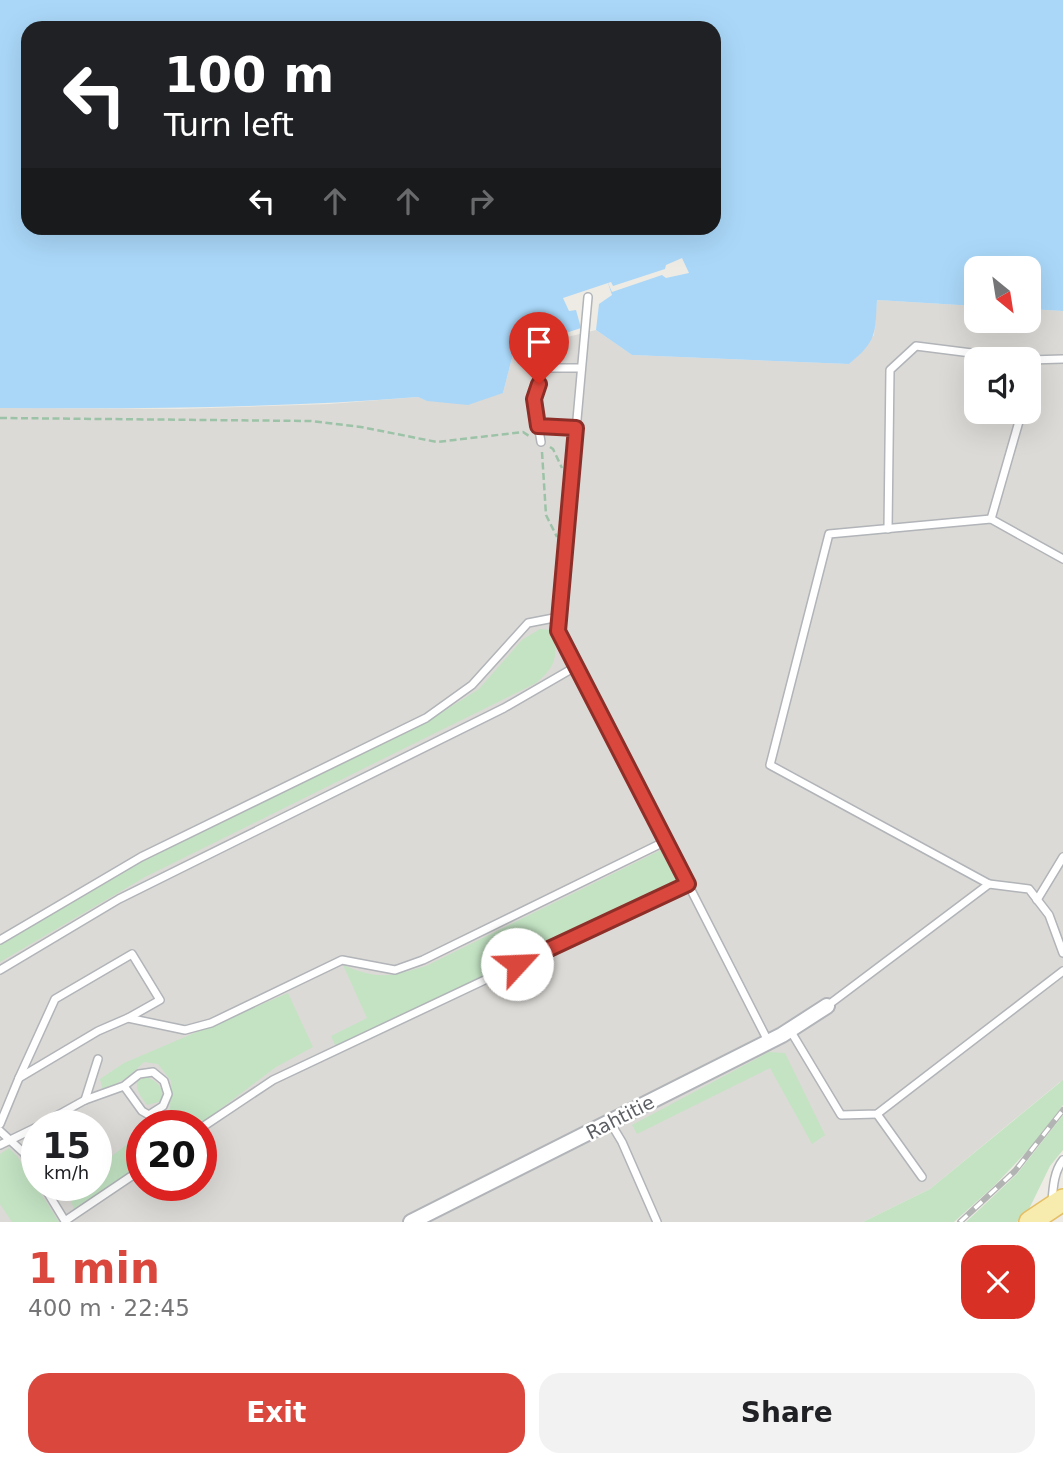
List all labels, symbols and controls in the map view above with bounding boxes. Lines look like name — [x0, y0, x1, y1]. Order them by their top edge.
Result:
text: 100 m — [164, 47, 334, 104]
icon: left — [49, 49, 140, 140]
text: Turn left — [164, 106, 294, 144]
icon: left — [243, 182, 281, 220]
icon: ahead — [316, 182, 354, 220]
icon: ahead — [389, 182, 427, 220]
icon: right — [462, 182, 500, 220]
north arrow — [964, 256, 1041, 332]
map controls — [964, 256, 1041, 424]
pin — [509, 312, 569, 384]
icon: arrive — [520, 323, 558, 361]
button: sound — [964, 347, 1041, 424]
position arrow — [480, 927, 554, 1001]
street label: Rahtitie — [582, 1090, 658, 1144]
speed limit sign: 20 — [126, 1110, 217, 1201]
text: 15 — [42, 1126, 91, 1166]
text: km/h — [44, 1162, 89, 1183]
text: 1 min — [28, 1244, 160, 1293]
button: close — [961, 1245, 1035, 1319]
text: 400 m · 22:45 — [28, 1295, 190, 1321]
button: Exit — [28, 1373, 525, 1453]
button: Share — [539, 1373, 1035, 1453]

